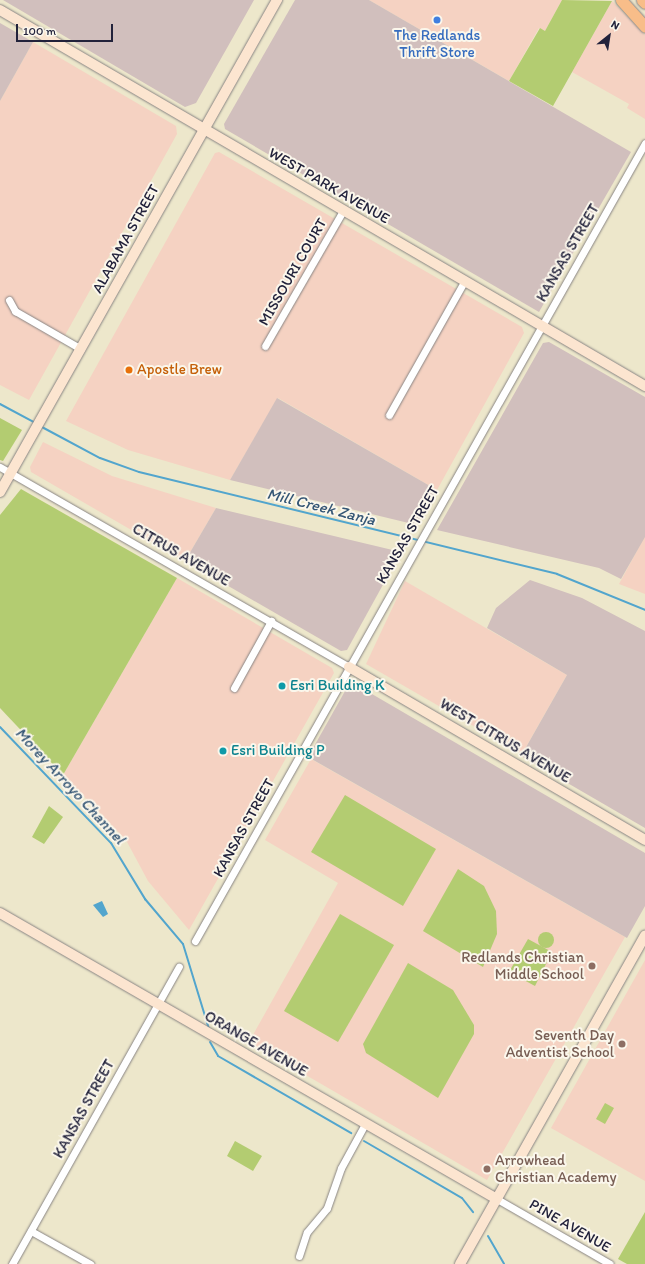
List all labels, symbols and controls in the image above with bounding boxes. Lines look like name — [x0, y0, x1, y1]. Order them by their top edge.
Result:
marker: The Redlands Thrift Store — [432, 15, 442, 25]
scale bar — [18, 16, 115, 42]
north arrow — [589, 16, 629, 56]
text: N — [609, 18, 622, 33]
text: 100 m — [23, 24, 56, 38]
place label: The Redlands Thrift Store — [394, 26, 480, 61]
street label: WEST PARK AVENUE — [266, 144, 392, 228]
street label: ALABAMA STREET — [89, 181, 163, 297]
street label: KANSAS STREET — [533, 201, 603, 305]
street label: MISSOURI COURT — [255, 215, 331, 329]
place label: Apostle Brew — [137, 361, 222, 379]
marker: Apostle Brew — [124, 365, 134, 375]
street label: KANSAS STREET — [373, 483, 443, 587]
water label: Mill Creek Zanja — [265, 484, 377, 530]
street label: CITRUS AVENUE — [129, 520, 233, 590]
place label: Esri Building K — [290, 677, 385, 695]
marker: Esri Building K — [277, 681, 287, 691]
street label: WEST CITRUS AVENUE — [436, 694, 574, 788]
water label: Morey Arroyo Channel — [11, 724, 129, 848]
place label: Esri Building P — [231, 742, 325, 760]
marker: Esri Building P — [218, 746, 228, 756]
street label: KANSAS STREET — [209, 775, 279, 881]
place label: Redlands Christian Middle School — [462, 948, 584, 983]
marker: Redlands Christian Middle School — [587, 961, 597, 971]
street label: ORANGE AVENUE — [201, 1007, 311, 1081]
place label: Seventh Day Adventist School — [506, 1026, 614, 1061]
marker: Seventh Day Adventist School — [617, 1039, 627, 1049]
street label: KANSAS STREET — [49, 1056, 119, 1162]
place label: Arrowhead Christian Academy — [495, 1151, 617, 1186]
marker: Arrowhead Christian Academy — [482, 1164, 492, 1174]
street label: PINE AVENUE — [526, 1196, 614, 1256]

